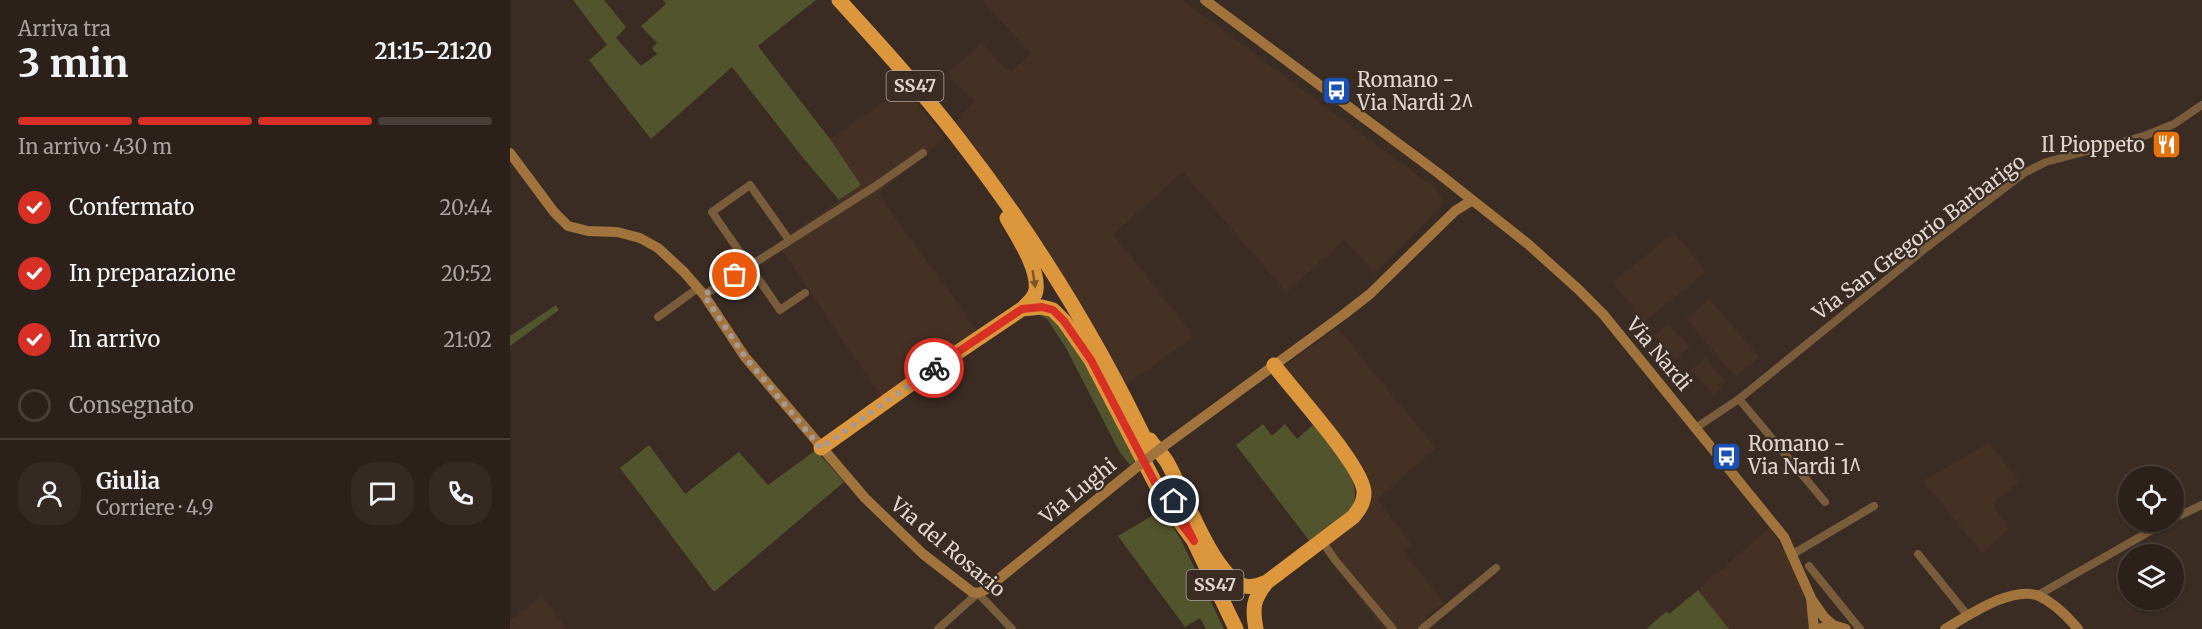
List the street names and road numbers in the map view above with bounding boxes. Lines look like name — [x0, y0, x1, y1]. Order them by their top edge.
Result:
road number: SS47 — [886, 71, 944, 101]
street label: Via San Gregorio Barbarigo — [1807, 148, 2030, 325]
street label: Via Nardi — [1621, 311, 1697, 395]
street label: Via Lughi — [1034, 452, 1121, 530]
street label: Via del Rosario — [885, 491, 1011, 602]
road number: SS47 — [1186, 570, 1244, 600]

